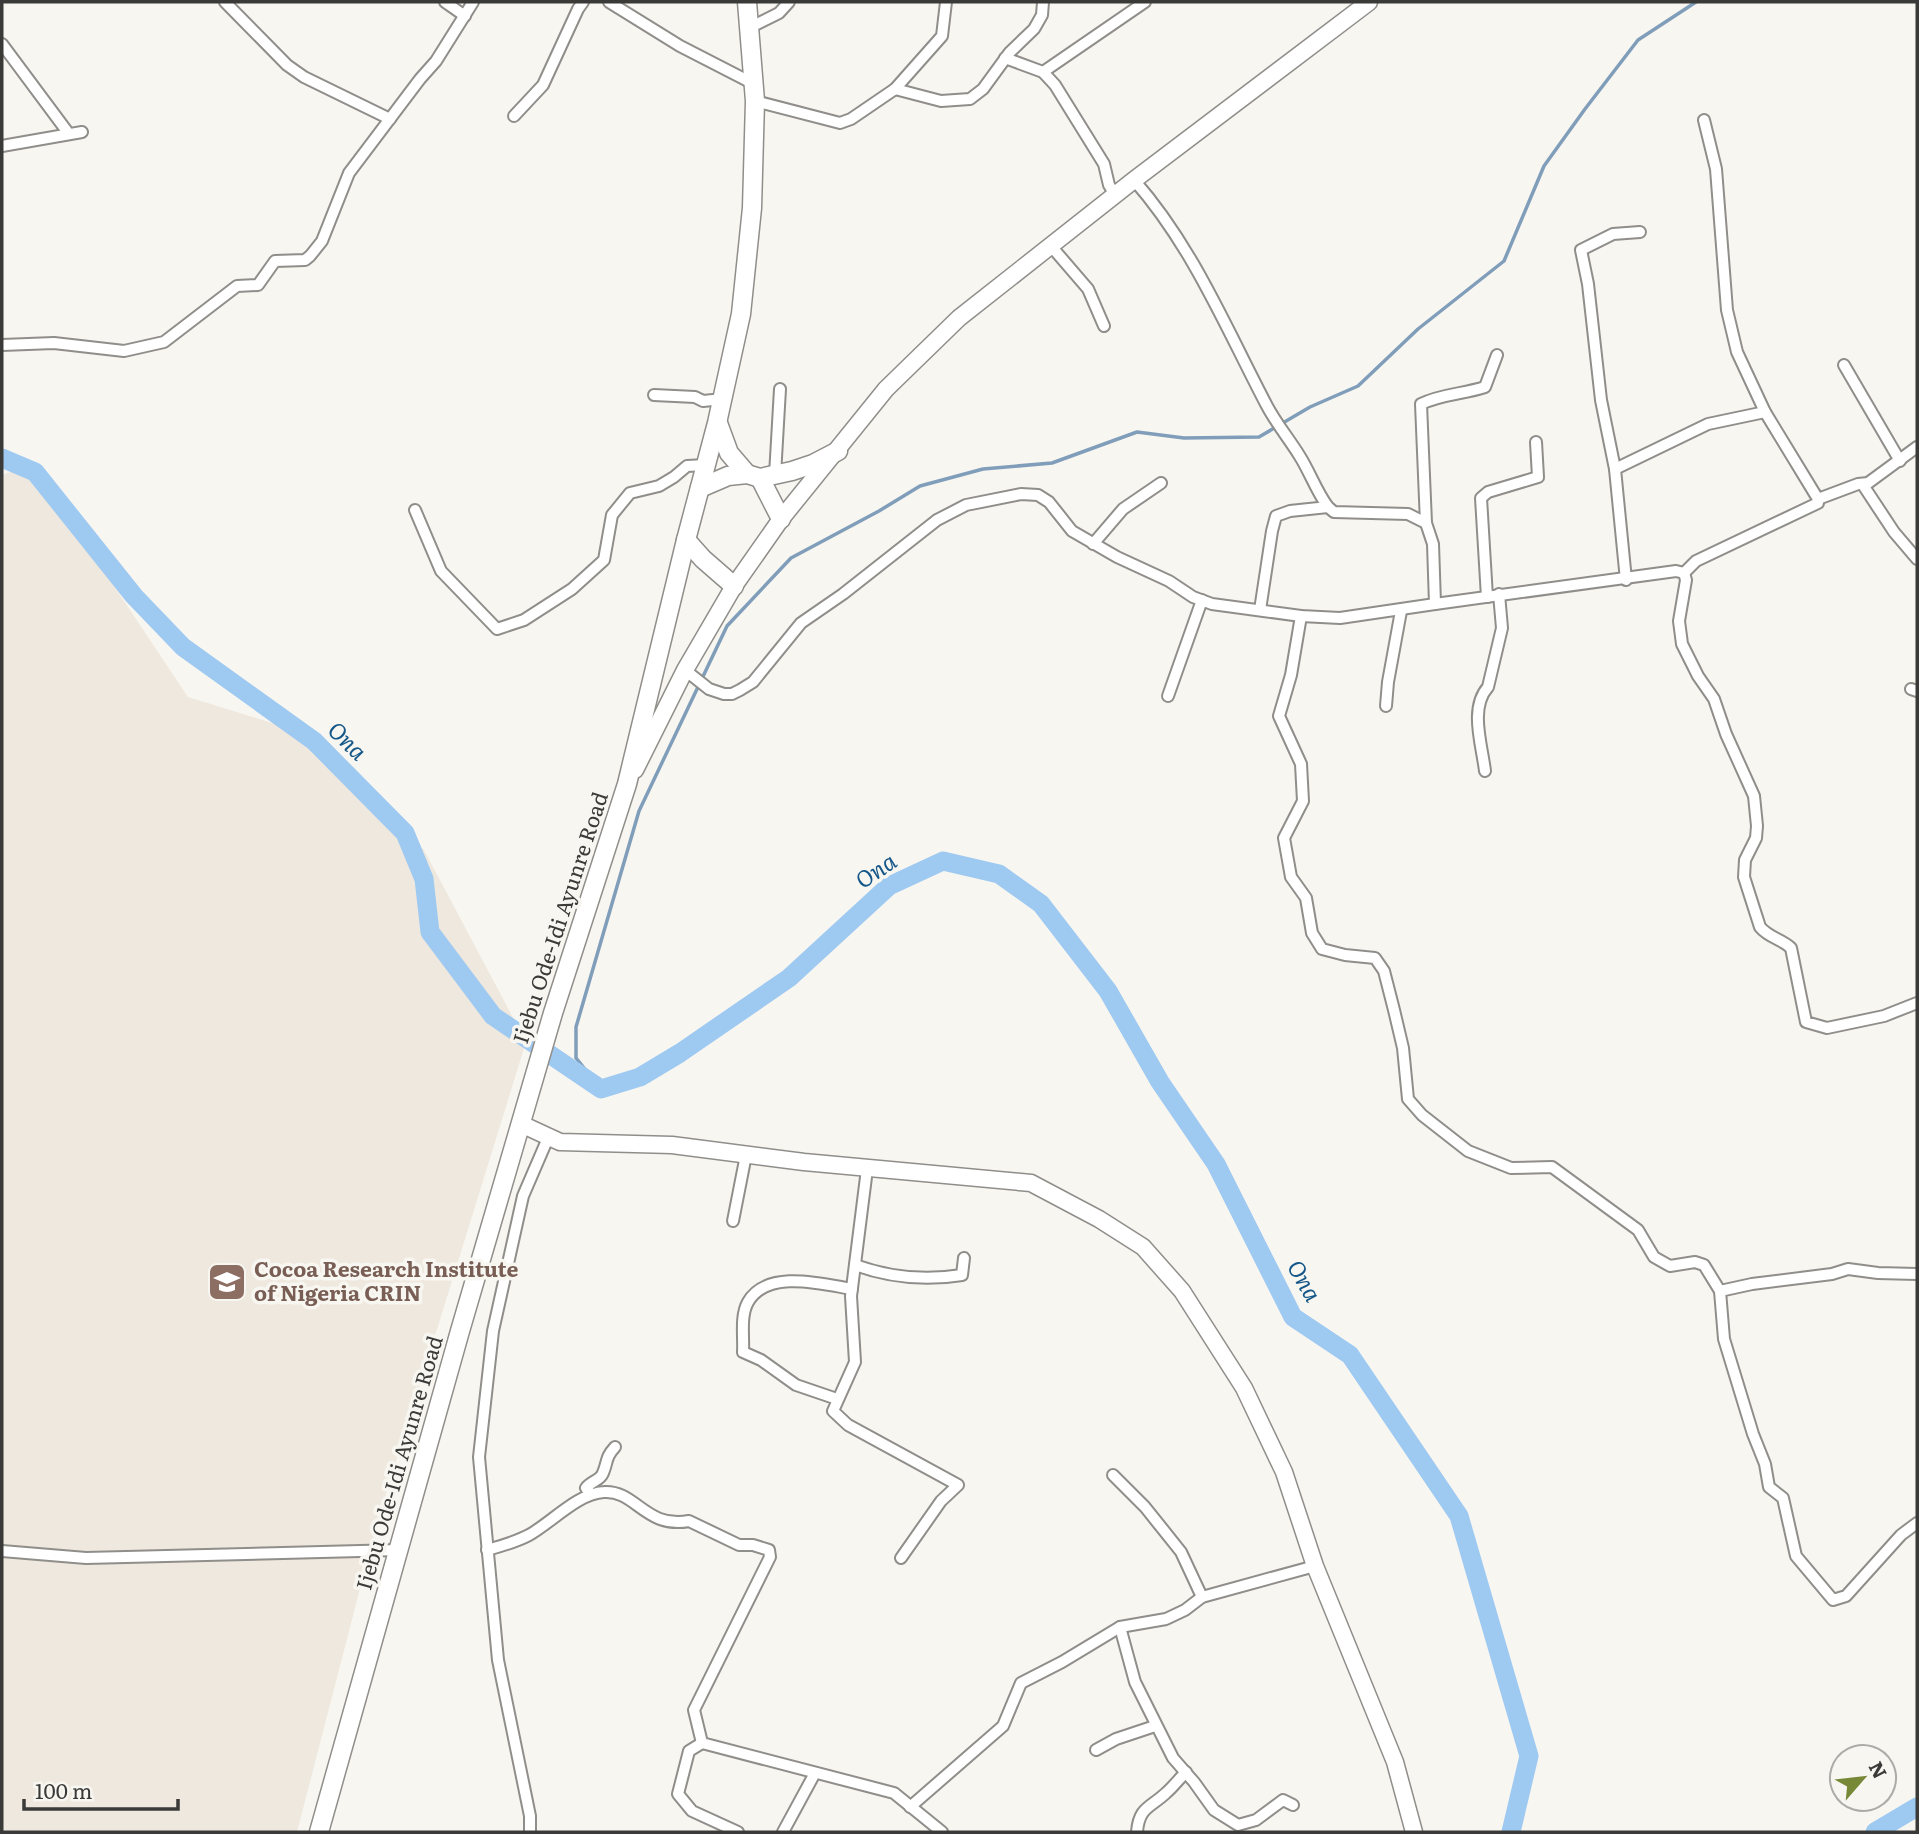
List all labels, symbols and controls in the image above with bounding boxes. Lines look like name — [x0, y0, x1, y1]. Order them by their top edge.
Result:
water label: Ona — [321, 712, 376, 767]
street label: Ijebu Ode-Idi Ayunre Road — [503, 787, 614, 1047]
water label: Ona — [847, 843, 902, 896]
place label: Cocoa Research Institute of Nigeria CRIN — [254, 1252, 519, 1307]
water label: Ona — [1280, 1253, 1331, 1307]
school or university icon: Cocoa Research Institute of Nigeria CRIN — [206, 1261, 248, 1303]
street label: Ijebu Ode-Idi Ayunre Road — [346, 1331, 449, 1593]
north arrow — [1828, 1743, 1898, 1813]
text: N — [1863, 1756, 1895, 1783]
scale bar — [24, 1768, 178, 1812]
text: 100 m — [35, 1774, 92, 1805]

